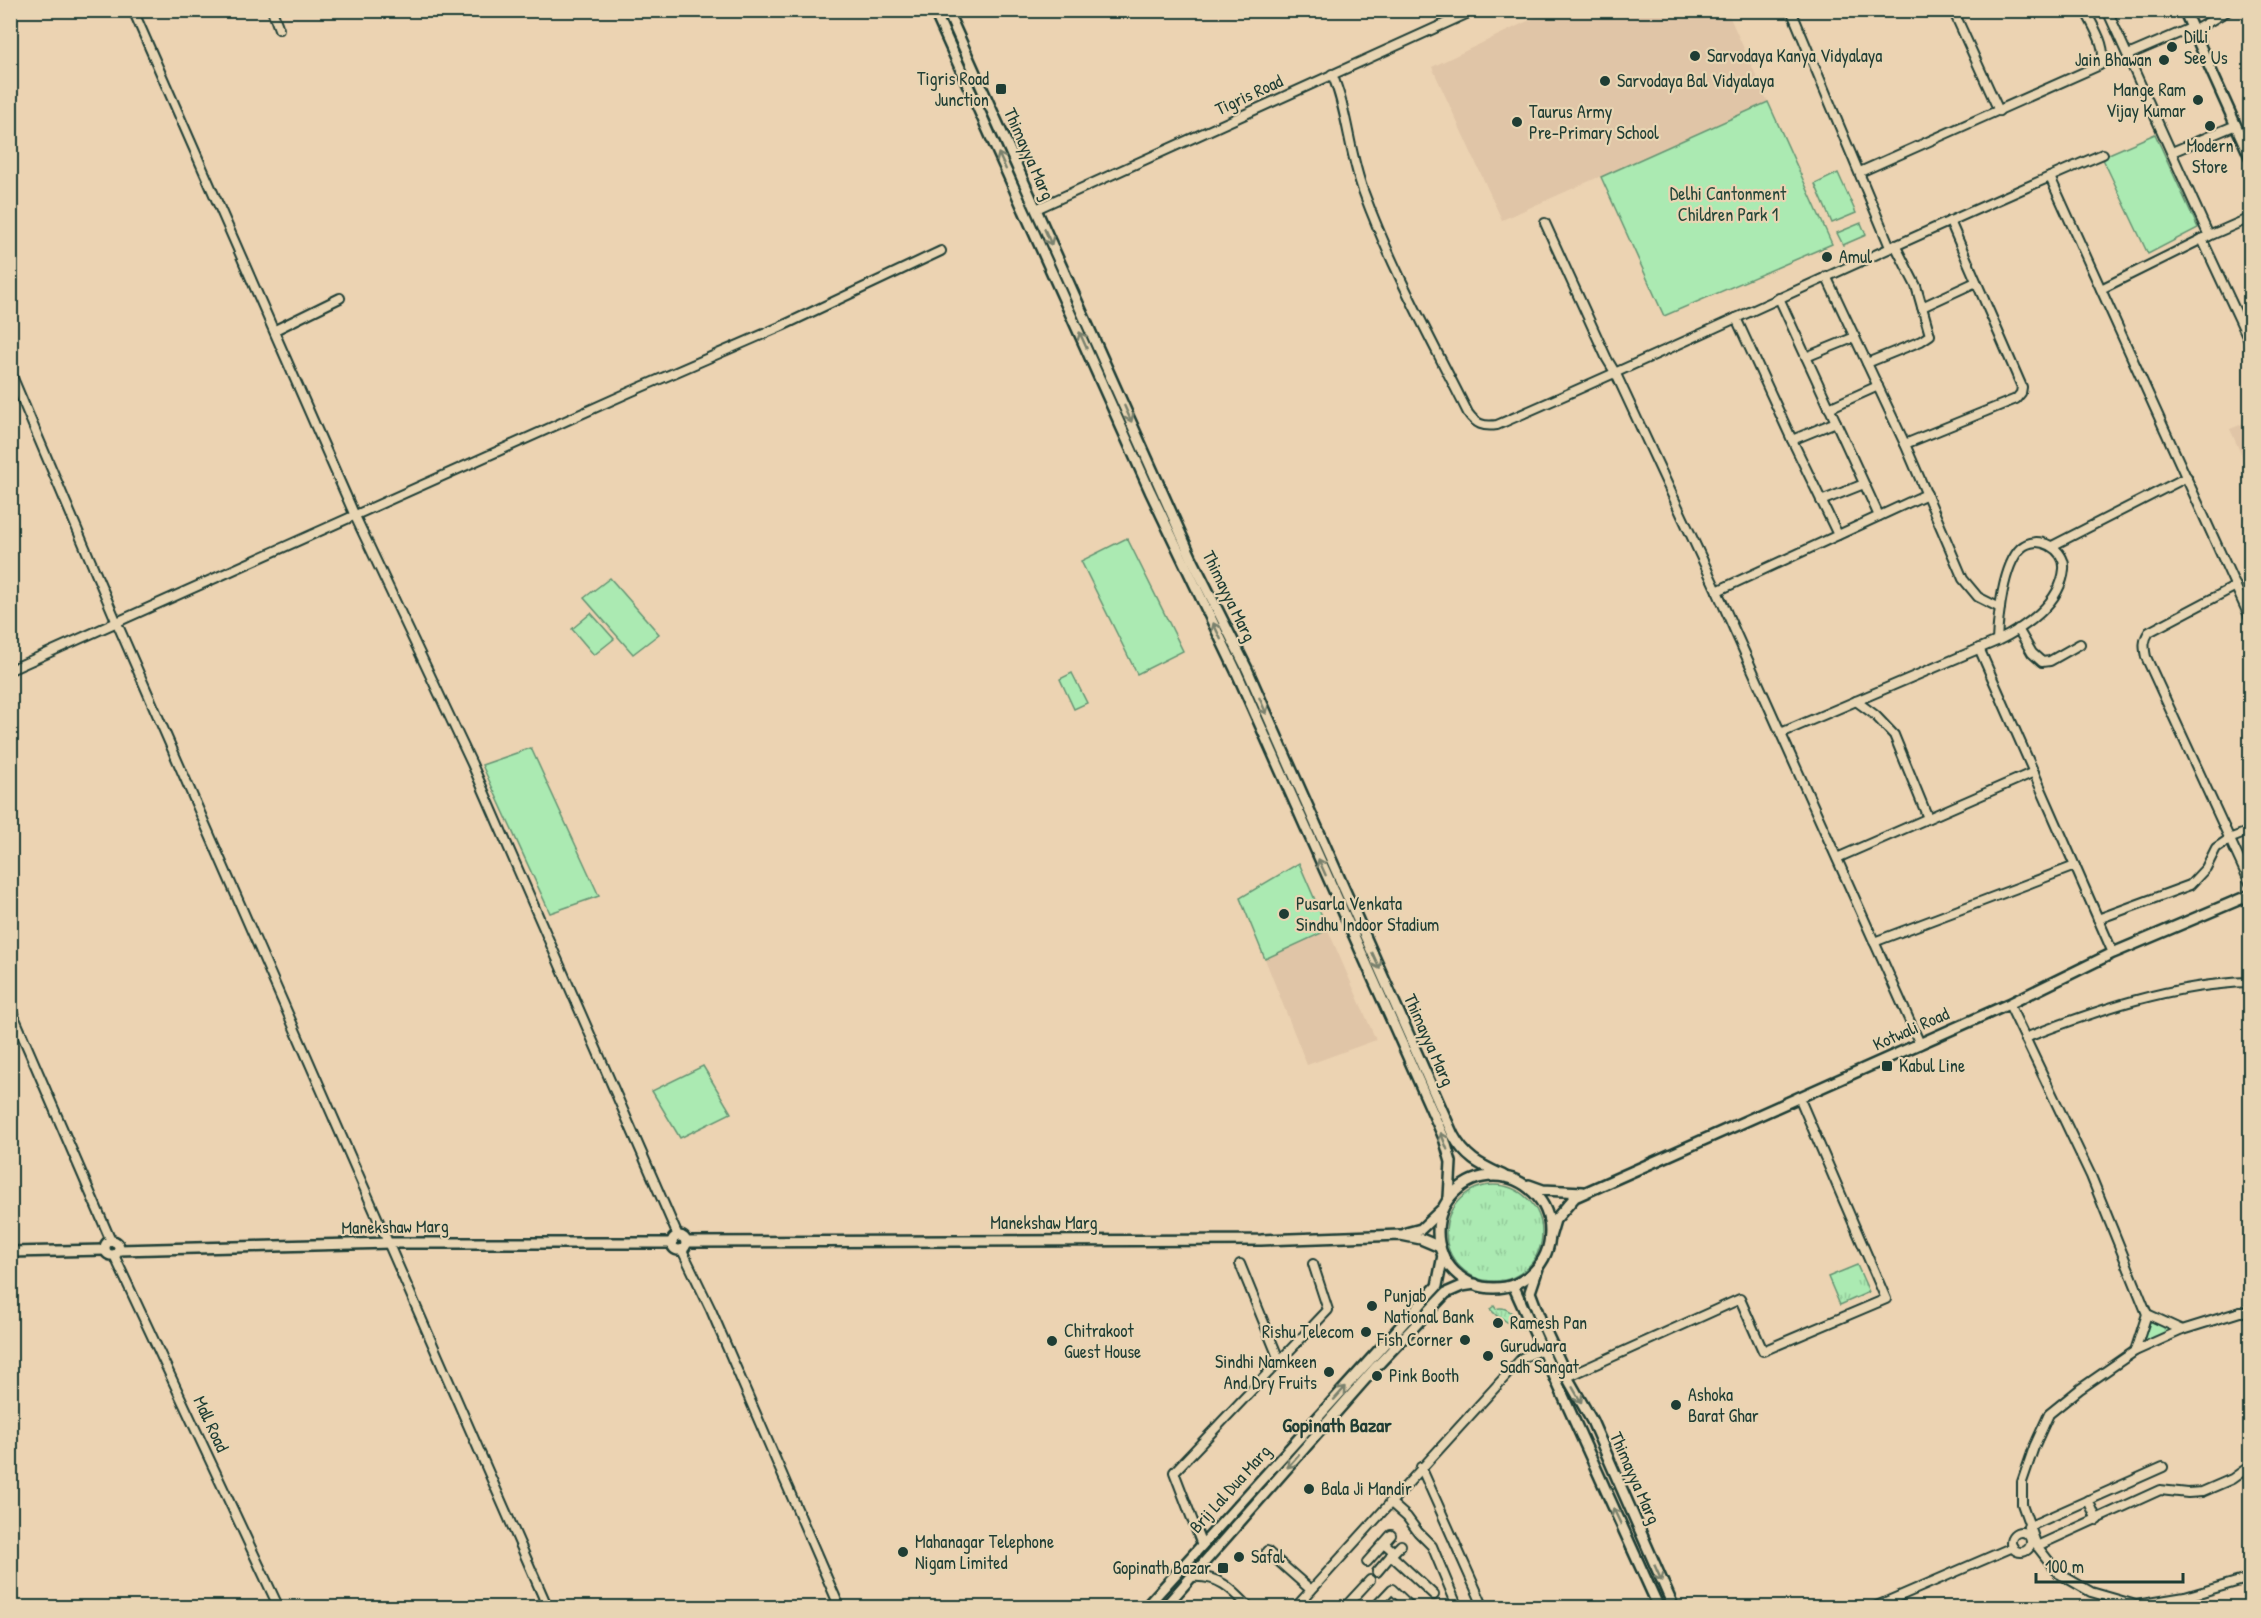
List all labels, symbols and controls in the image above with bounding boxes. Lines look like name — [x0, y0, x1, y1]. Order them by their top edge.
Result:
place label: Dilli' See Us — [2184, 24, 2228, 70]
marker: Dilli' See Us — [2165, 40, 2179, 54]
place label: Sarvodaya Kanya Vidyalaya — [1707, 43, 1882, 68]
place label: Jain Bhawan — [2075, 47, 2152, 72]
marker: Sarvodaya Kanya Vidyalaya — [1688, 49, 1702, 63]
marker: Jain Bhawan — [2157, 53, 2171, 67]
place label: Tigris Road Junction — [917, 66, 989, 112]
street label: Tigris Road — [1211, 68, 1287, 121]
place label: Sarvodaya Bal Vidyalaya — [1617, 68, 1774, 93]
marker: Sarvodaya Bal Vidyalaya — [1598, 74, 1612, 88]
place label: Mange Ram Vijay Kumar — [2106, 77, 2186, 123]
marker: Tigris Road Junction — [994, 82, 1008, 96]
marker: Mange Ram Vijay Kumar — [2191, 93, 2205, 107]
place label: Taurus Army Pre-Primary School — [1529, 99, 1659, 145]
street label: Thimayya Marg — [998, 104, 1061, 204]
marker: Taurus Army Pre-Primary School — [1510, 115, 1524, 129]
marker: Modern Store — [2203, 119, 2217, 133]
place label: Modern Store — [2186, 133, 2234, 179]
one-way arrow — [995, 152, 1007, 170]
park label: Delhi Cantonment Children Park 1 — [1670, 181, 1787, 227]
one-way arrow — [1043, 227, 1054, 245]
place label: Amul — [1839, 244, 1872, 269]
marker: Amul — [1820, 250, 1834, 264]
one-way arrow — [1077, 331, 1088, 349]
one-way arrow — [1122, 405, 1134, 423]
street label: Thimayya Marg — [1197, 546, 1262, 646]
one-way arrow — [1210, 623, 1222, 641]
one-way arrow — [1257, 696, 1269, 714]
one-way arrow — [1316, 858, 1327, 876]
place label: Pusarla Venkata Sindhu Indoor Stadium — [1296, 891, 1439, 937]
marker: Pusarla Venkata Sindhu Indoor Stadium — [1277, 907, 1291, 921]
one-way arrow — [1371, 951, 1382, 969]
street label: Thimayya Marg — [1398, 990, 1461, 1090]
street label: Kotwali Road — [1869, 1001, 1953, 1056]
place label: Kabul Line — [1899, 1053, 1965, 1078]
marker: Kabul Line — [1880, 1059, 1894, 1073]
one-way arrow — [1438, 1132, 1449, 1151]
street label: Manekshaw Marg — [990, 1210, 1098, 1235]
street label: Manekshaw Marg — [341, 1213, 449, 1240]
place label: Punjab National Bank — [1384, 1283, 1475, 1329]
marker: Punjab National Bank — [1365, 1299, 1379, 1313]
place label: Ramesh Pan — [1510, 1310, 1587, 1335]
marker: Ramesh Pan — [1491, 1316, 1505, 1330]
place label: Chitrakoot Guest House — [1064, 1318, 1141, 1364]
place label: Rishu Telecom — [1262, 1319, 1354, 1344]
marker: Rishu Telecom — [1359, 1325, 1373, 1339]
place label: Fish Corner — [1376, 1327, 1453, 1352]
marker: Fish Corner — [1458, 1333, 1472, 1347]
place label: Gurudwara Sadh Sangat — [1500, 1333, 1580, 1379]
marker: Chitrakoot Guest House — [1045, 1334, 1059, 1348]
place label: Sindhi Namkeen And Dry Fruits — [1215, 1349, 1317, 1395]
marker: Gurudwara Sadh Sangat — [1481, 1349, 1495, 1363]
place label: Pink Booth — [1389, 1363, 1459, 1388]
marker: Sindhi Namkeen And Dry Fruits — [1322, 1365, 1336, 1379]
marker: Pink Booth — [1370, 1369, 1384, 1383]
place label: Ashoka Barat Ghar — [1688, 1382, 1759, 1428]
one-way arrow — [1332, 1386, 1346, 1401]
one-way arrow — [1572, 1386, 1584, 1403]
street label: Mall Road — [188, 1392, 235, 1456]
marker: Ashoka Barat Ghar — [1669, 1398, 1683, 1412]
district label: Gopinath Bazar — [1282, 1411, 1392, 1439]
street label: Thimayya Marg — [1604, 1428, 1667, 1528]
street label: Brij Lal Dua Marg — [1183, 1439, 1276, 1538]
one-way arrow — [1287, 1452, 1301, 1468]
place label: Bala Ji Mandir — [1321, 1476, 1412, 1501]
marker: Bala Ji Mandir — [1302, 1482, 1316, 1496]
one-way arrow — [1611, 1508, 1622, 1526]
place label: Mahanagar Telephone Nigam Limited — [915, 1529, 1054, 1575]
place label: Safal — [1251, 1544, 1285, 1569]
marker: Mahanagar Telephone Nigam Limited — [896, 1545, 910, 1559]
scale bar — [2036, 1546, 2183, 1584]
marker: Safal — [1232, 1550, 1246, 1564]
text: 100 m — [2045, 1554, 2084, 1579]
place label: Gopinath Bazar — [1112, 1555, 1211, 1580]
marker: Gopinath Bazar — [1216, 1561, 1230, 1575]
one-way arrow — [1653, 1563, 1664, 1581]

